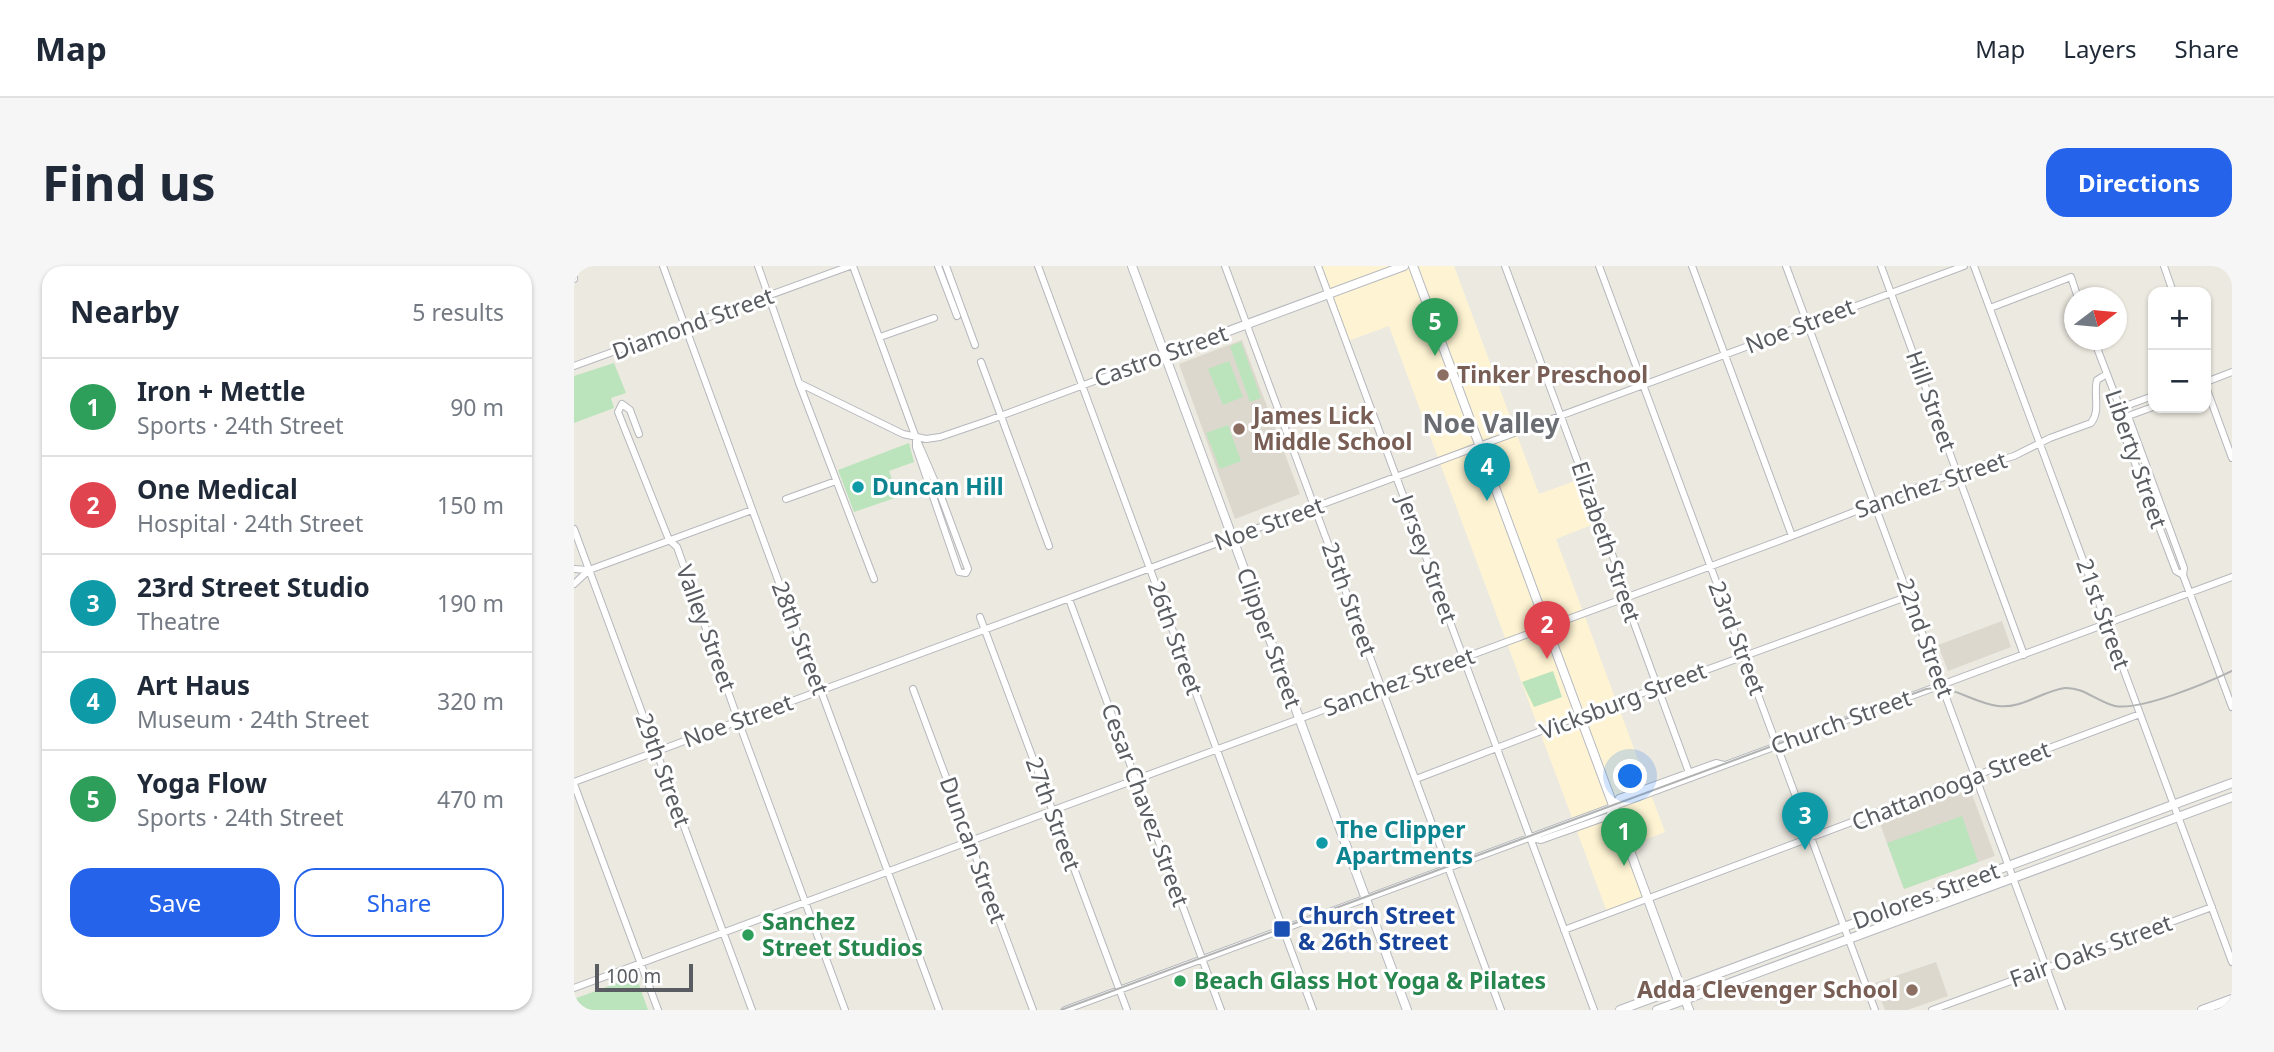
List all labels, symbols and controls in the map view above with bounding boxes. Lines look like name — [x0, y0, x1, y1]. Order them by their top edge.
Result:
text: Map — [35, 26, 107, 71]
text: Map — [1975, 32, 2025, 65]
text: Layers — [2063, 32, 2137, 65]
text: Share — [2175, 32, 2239, 65]
button: Directions — [2046, 148, 2232, 217]
text: Find us — [42, 149, 216, 215]
street label: Diamond Street — [607, 279, 778, 367]
north arrow — [2064, 287, 2127, 350]
map controls — [2148, 287, 2211, 413]
button: + — [2148, 287, 2211, 350]
street label: Noe Street — [1740, 290, 1859, 361]
text: Nearby — [70, 291, 179, 332]
text: 5 results — [412, 296, 504, 328]
pin: 5 — [1412, 298, 1458, 356]
street label: Castro Street — [1089, 316, 1232, 394]
street label: Hill Street — [1899, 346, 1965, 455]
button: − — [2148, 350, 2211, 413]
place label: Tinker Preschool — [1457, 358, 1648, 390]
marker: Tinker Preschool — [1435, 367, 1451, 383]
text: Iron + Mettle — [137, 373, 306, 409]
street label: Liberty Street — [2098, 385, 2176, 532]
text: 1 — [86, 391, 100, 423]
text: 90 m — [450, 391, 504, 423]
place label: James Lick Middle School — [1251, 399, 1412, 457]
district label: Noe Valley — [1423, 405, 1560, 441]
text: Sports · 24th Street — [137, 409, 344, 441]
marker: James Lick Middle School — [1231, 421, 1247, 437]
pin: 4 — [1464, 443, 1510, 501]
street label: Sanchez Street — [1850, 443, 2011, 525]
street label: Elizabeth Street — [1564, 457, 1649, 626]
place label: Duncan Hill — [872, 470, 1004, 502]
text: One Medical — [137, 471, 298, 507]
marker: Duncan Hill — [850, 479, 866, 495]
street label: Noe Street — [1209, 488, 1328, 558]
street label: Jersey Street — [1389, 488, 1466, 627]
text: 2 — [86, 489, 100, 521]
text: 150 m — [437, 489, 504, 521]
text: Hospital · 24th Street — [137, 507, 363, 539]
street label: 25th Street — [1315, 537, 1385, 660]
street label: 21st Street — [2069, 554, 2139, 674]
street label: Valley Street — [669, 560, 745, 695]
street label: Clipper Street — [1230, 563, 1310, 712]
text: 23rd Street Studio — [137, 569, 370, 605]
street label: 22nd Street — [1890, 574, 1962, 702]
street label: 28th Street — [765, 576, 837, 699]
street label: 26th Street — [1141, 576, 1211, 699]
street label: 23rd Street — [1702, 576, 1774, 699]
text: 3 — [86, 587, 100, 619]
text: 190 m — [437, 587, 504, 619]
pin: 2 — [1524, 601, 1570, 659]
text: Theatre — [137, 605, 220, 637]
street label: Sanchez Street — [1319, 639, 1479, 723]
street label: Vicksburg Street — [1535, 654, 1711, 747]
text: Art Haus — [137, 667, 250, 703]
street label: Church Street — [1766, 681, 1915, 761]
text: 4 — [86, 685, 100, 717]
text: 320 m — [437, 685, 504, 717]
street label: Noe Street — [678, 685, 797, 755]
street label: Cesar Chavez Street — [1094, 699, 1198, 911]
text: Museum · 24th Street — [137, 703, 369, 735]
street label: 29th Street — [629, 708, 699, 831]
street label: Chattanooga Street — [1847, 732, 2055, 838]
street label: 27th Street — [1019, 752, 1089, 875]
your location — [1613, 759, 1647, 793]
text: Yoga Flow — [137, 765, 267, 801]
street label: Duncan Street — [933, 772, 1015, 927]
text: 5 — [86, 783, 100, 815]
text: 470 m — [437, 783, 504, 815]
pin: 3 — [1782, 792, 1828, 850]
text: Sports · 24th Street — [137, 801, 344, 833]
pin: 1 — [1601, 808, 1647, 866]
place label: The Clipper Apartments — [1336, 813, 1473, 871]
marker: The Clipper Apartments — [1314, 835, 1330, 851]
street label: Dolores Street — [1848, 854, 2003, 936]
button: Save — [70, 868, 280, 937]
button: Share — [294, 868, 504, 937]
place label: Church Street & 26th Street — [1298, 899, 1455, 957]
place label: Sanchez Street Studios — [762, 905, 923, 963]
street label: Fair Oaks Street — [2005, 906, 2176, 994]
marker: Church Street & 26th Street — [1272, 919, 1292, 939]
marker: Sanchez Street Studios — [740, 927, 756, 943]
scale bar — [595, 961, 693, 993]
text: 100 m — [606, 963, 661, 989]
place label: Beach Glass Hot Yoga & Pilates — [1194, 964, 1546, 996]
marker: Beach Glass Hot Yoga & Pilates — [1172, 973, 1188, 989]
place label: Adda Clevenger School — [1637, 973, 1898, 1005]
marker: Adda Clevenger School — [1904, 982, 1920, 998]

